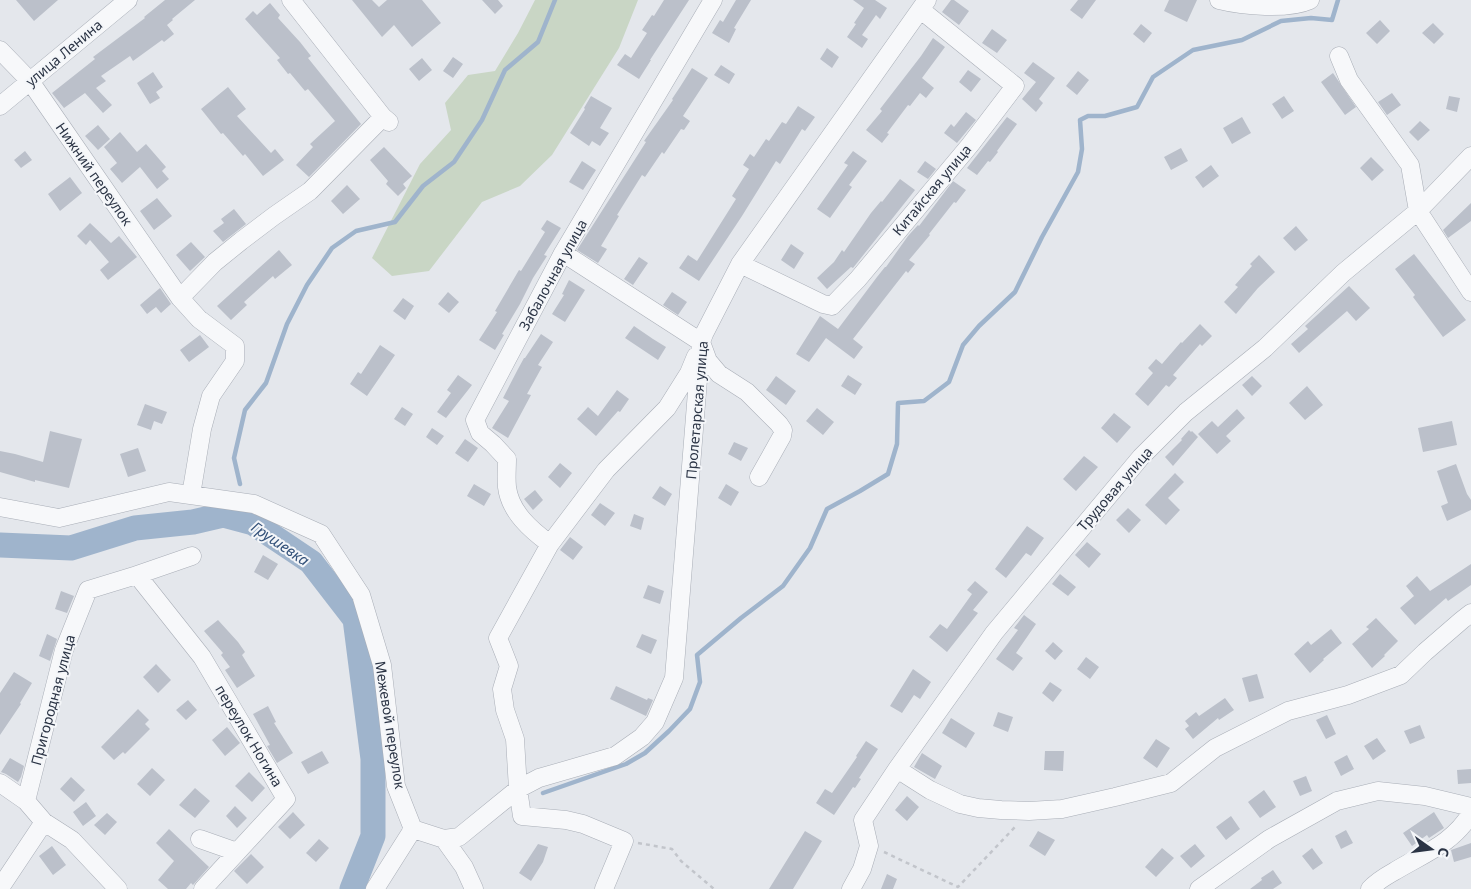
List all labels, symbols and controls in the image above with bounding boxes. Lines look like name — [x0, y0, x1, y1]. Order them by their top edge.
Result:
street label: улица Ленина — [21, 15, 106, 90]
street label: Нижний переулок — [52, 118, 137, 229]
street label: Китайская улица — [888, 140, 975, 239]
street label: Забалочная улица — [514, 216, 591, 334]
street label: Пролетарская улица — [681, 340, 712, 480]
street label: Трудовая улица — [1073, 443, 1156, 535]
water label: Грушевка — [248, 517, 314, 570]
street label: Пригородная улица — [26, 632, 79, 767]
street label: Межевой переулок — [371, 660, 410, 791]
street label: переулок Ногина — [211, 681, 287, 790]
north arrow — [1406, 824, 1456, 874]
text: С — [1434, 846, 1454, 859]

